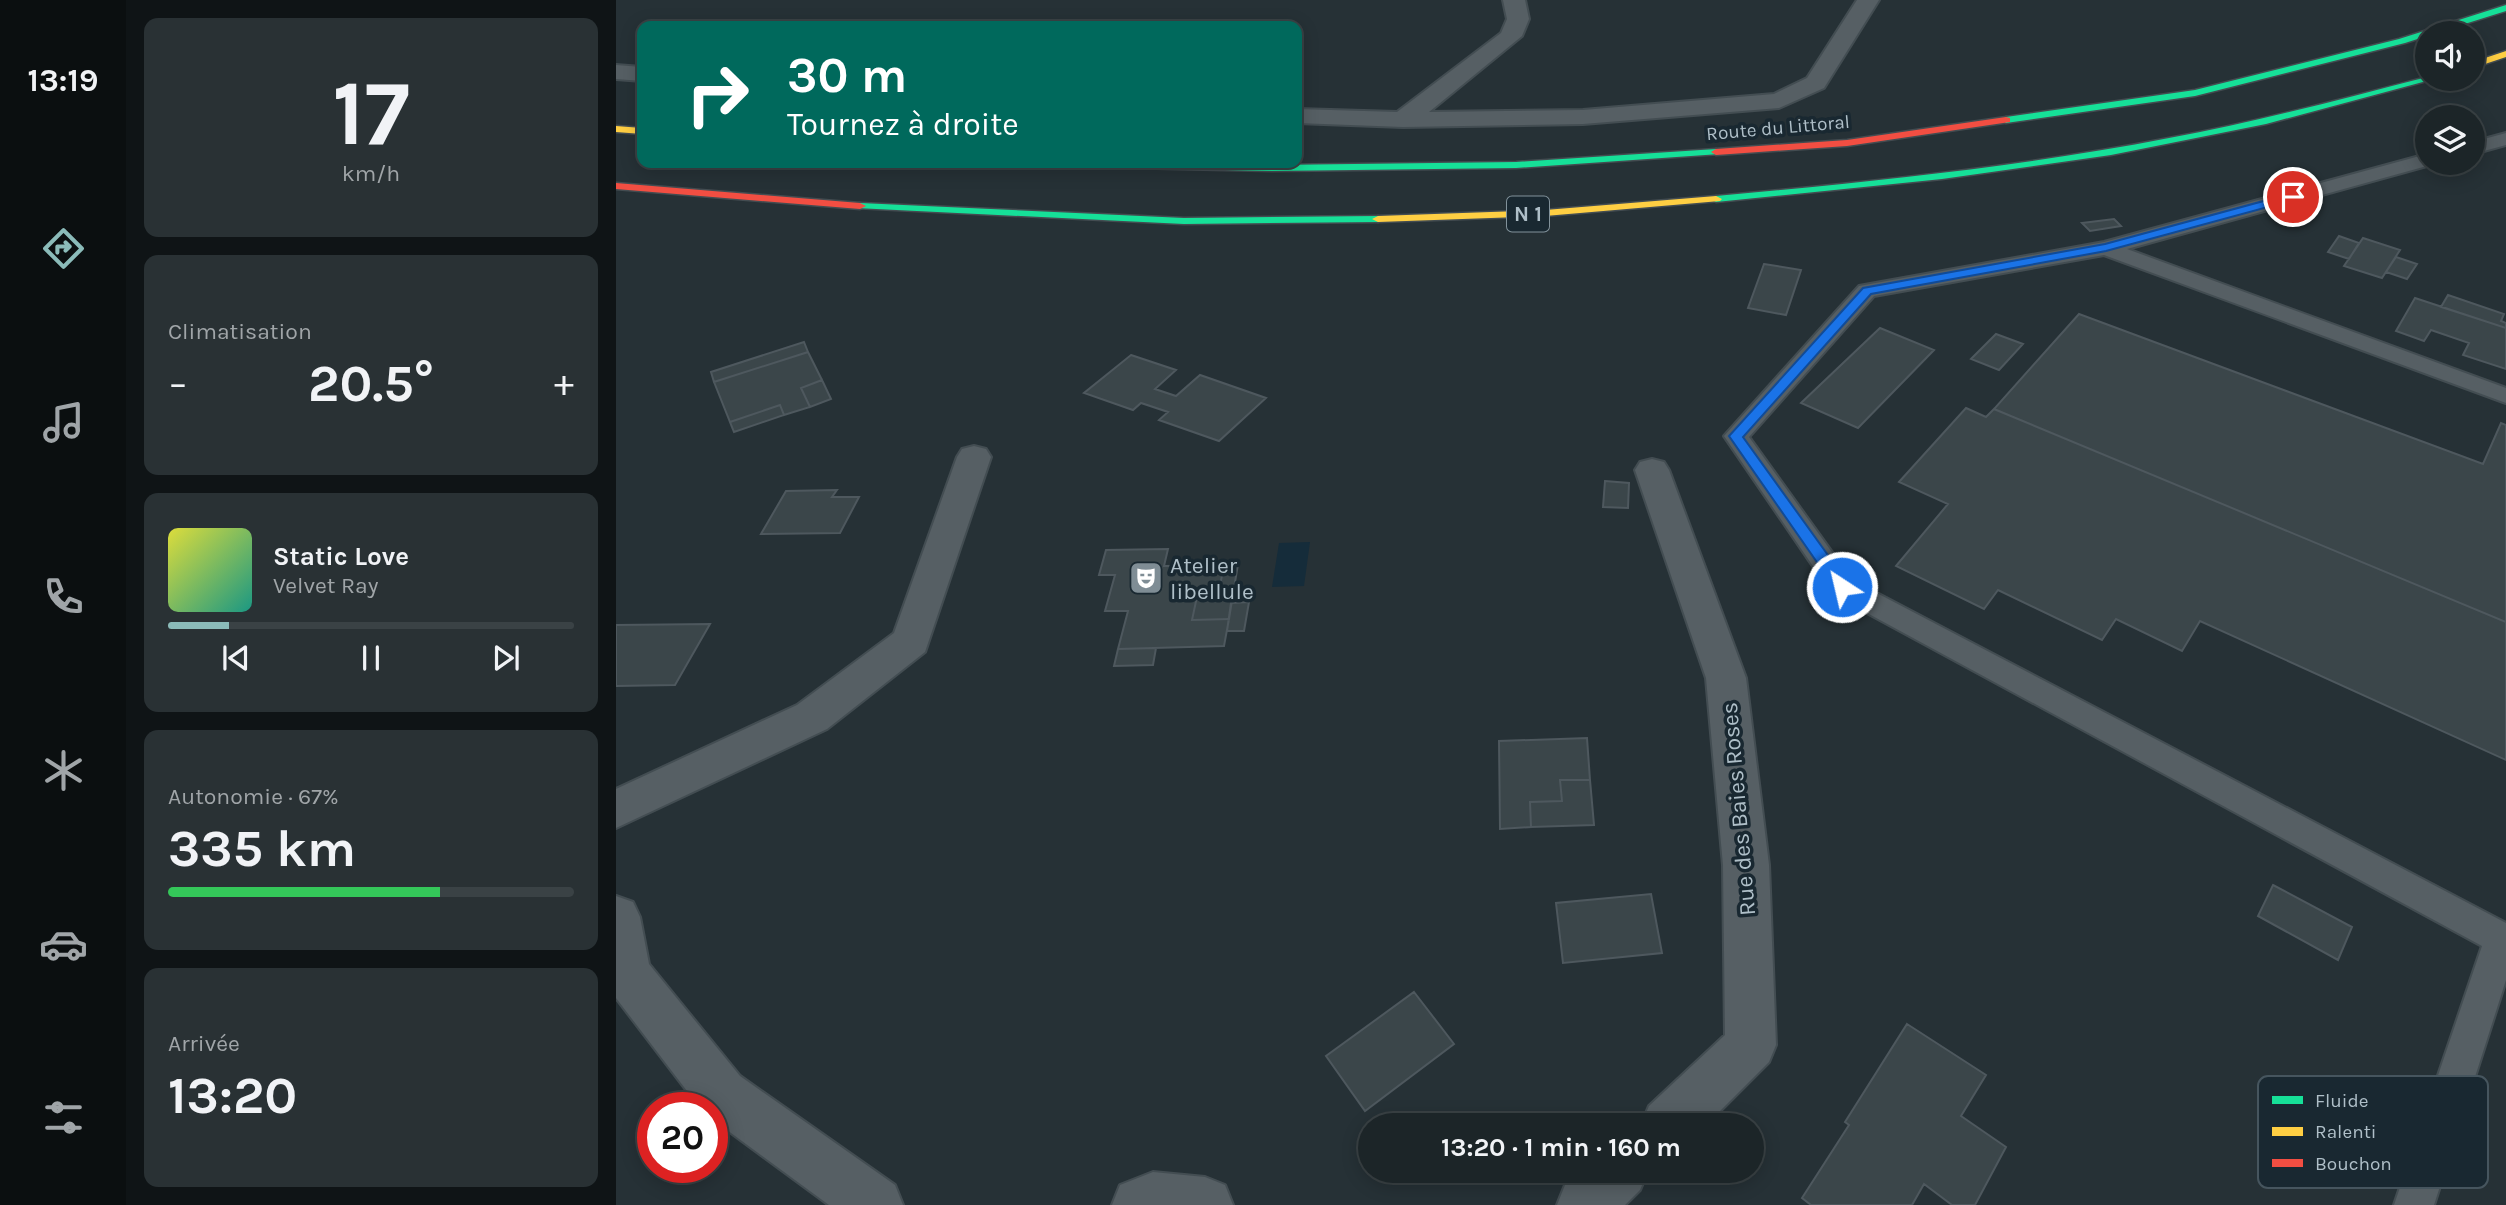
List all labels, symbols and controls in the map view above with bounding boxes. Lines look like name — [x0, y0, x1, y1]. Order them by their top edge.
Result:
map controls — [2415, 21, 2485, 175]
button: sound — [2415, 21, 2485, 91]
text: 30 m — [787, 47, 907, 104]
icon: right — [672, 49, 763, 140]
text: 17 — [332, 61, 410, 167]
text: 13:19 — [28, 62, 98, 99]
button: layers — [2415, 105, 2485, 175]
text: Tournez à droite — [787, 106, 1019, 143]
street label: Route du Littoral — [1705, 111, 1851, 145]
text: km/h — [342, 160, 400, 187]
pin — [2263, 167, 2323, 227]
icon: arrive — [2274, 178, 2312, 216]
road number: N 1 — [1507, 196, 1549, 232]
icon: directions — [39, 224, 88, 273]
text: Climatisation — [168, 318, 312, 345]
text: 20.5° — [308, 353, 434, 414]
text: − — [168, 361, 188, 406]
text: + — [554, 361, 574, 406]
icon: music — [39, 398, 88, 447]
text: Static Love — [273, 541, 409, 572]
position arrow — [1805, 550, 1879, 624]
place label: Atelier libellule — [1170, 552, 1254, 605]
theatre icon: Atelier libellule — [1127, 559, 1165, 597]
icon: phone — [39, 572, 88, 621]
text: Velvet Ray — [273, 572, 378, 599]
icon: previous — [217, 639, 255, 677]
icon: pause — [352, 639, 390, 677]
icon: next — [487, 639, 525, 677]
street label: Rue des Baies Roses — [1716, 701, 1761, 917]
icon: climate — [39, 746, 88, 795]
text: Autonomie · 67% — [168, 783, 339, 810]
text: 335 km — [168, 818, 356, 879]
icon: car — [39, 920, 88, 969]
text: Arrivée — [168, 1030, 240, 1057]
text: 13:20 — [168, 1065, 297, 1126]
legend — [2258, 1076, 2488, 1188]
text: Fluide — [2315, 1090, 2368, 1112]
speed limit sign: 20 — [637, 1092, 728, 1183]
icon: filters — [39, 1093, 88, 1142]
text: Ralenti — [2315, 1121, 2376, 1143]
text: 13:20 · 1 min · 160 m — [1441, 1132, 1681, 1163]
text: Bouchon — [2315, 1153, 2392, 1175]

